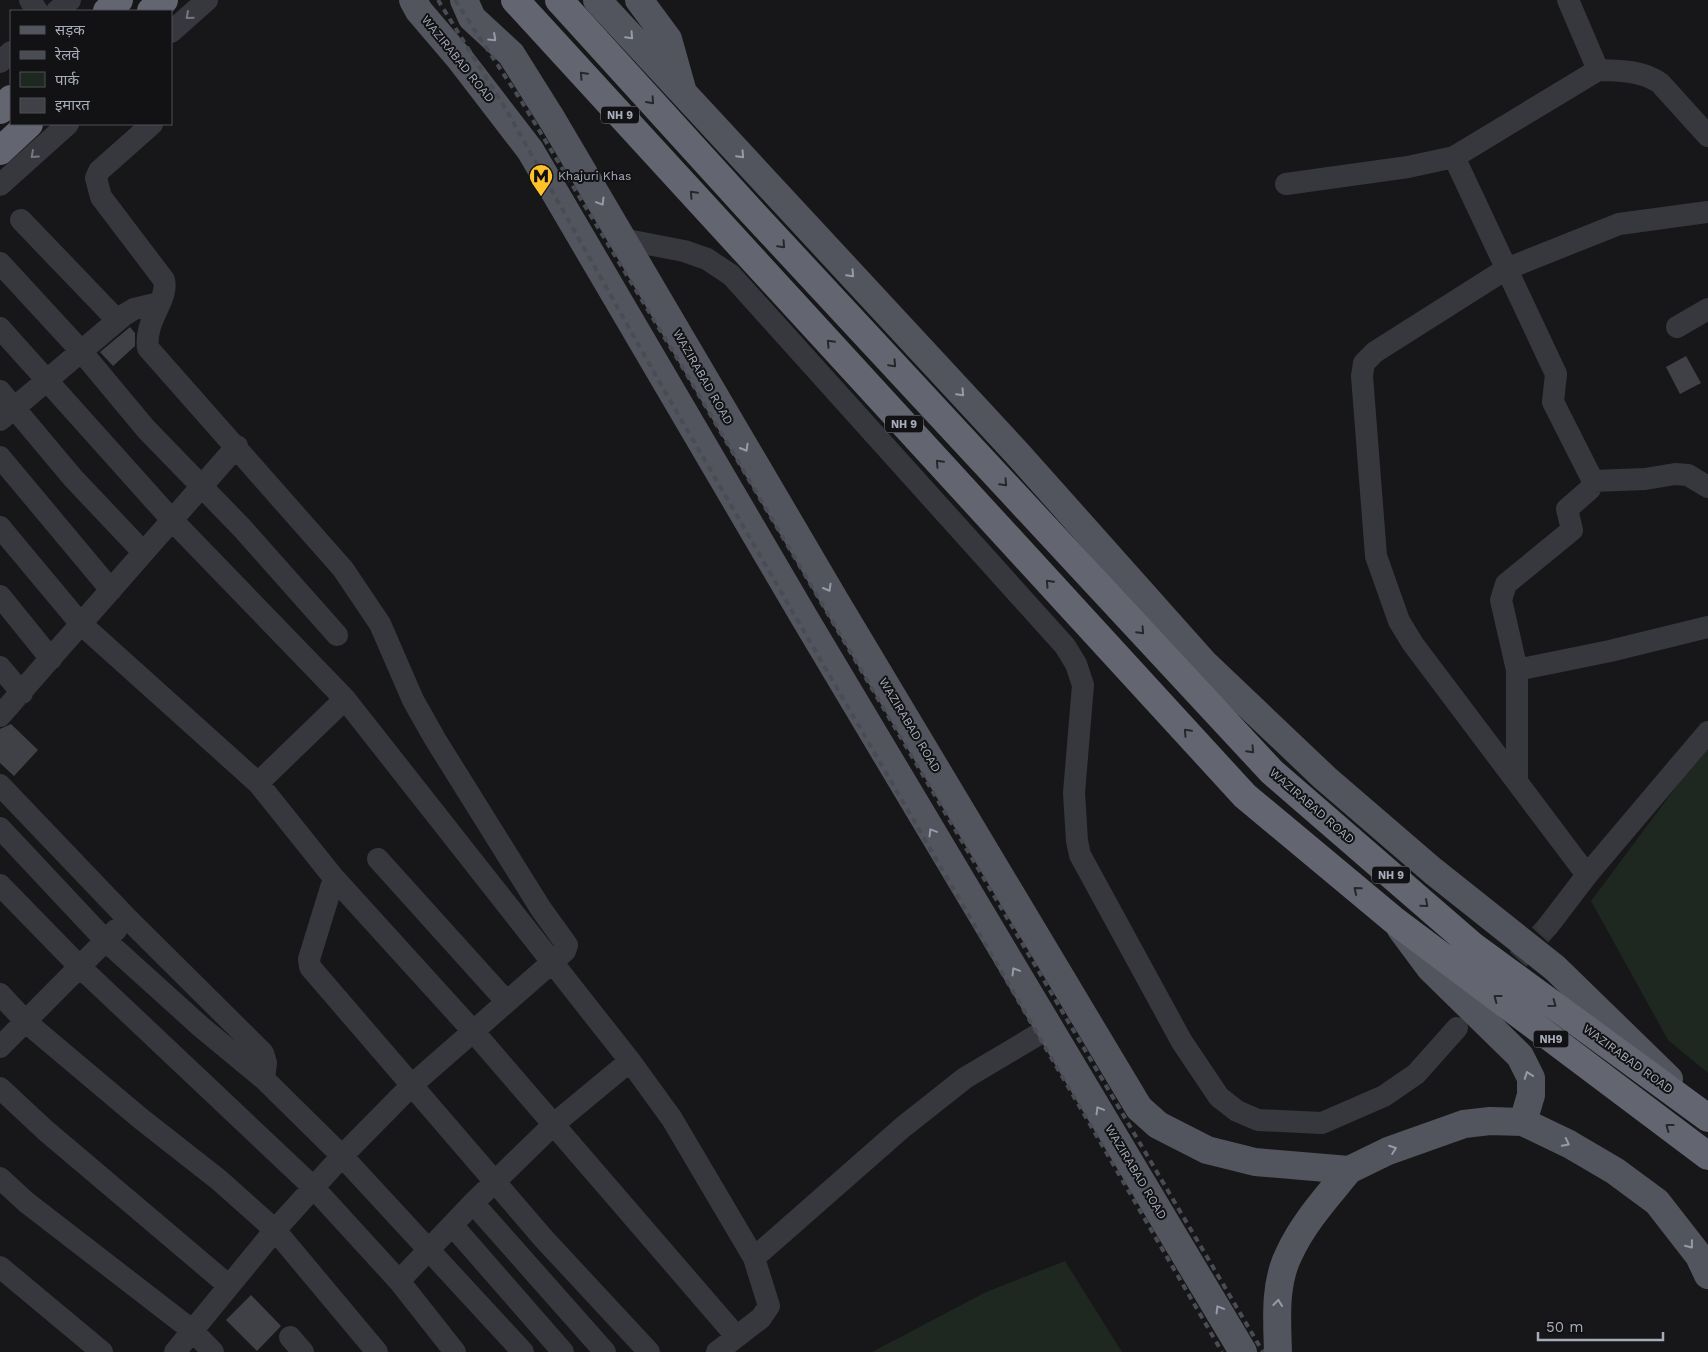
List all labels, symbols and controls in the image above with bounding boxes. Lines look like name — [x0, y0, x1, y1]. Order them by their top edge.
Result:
legend — [10, 10, 172, 125]
one-way arrow — [186, 10, 195, 19]
street label: WAZIRABAD ROAD — [419, 13, 497, 105]
text: सड़क — [55, 21, 85, 39]
one-way arrow — [624, 30, 633, 39]
one-way arrow — [488, 32, 497, 41]
text: रेलवे — [54, 46, 80, 64]
text: पार्क — [55, 71, 79, 89]
one-way arrow — [580, 71, 589, 80]
one-way arrow — [645, 95, 654, 104]
text: इमारत — [55, 96, 90, 114]
road number: NH 9 — [601, 106, 639, 124]
one-way arrow — [30, 149, 39, 158]
one-way arrow — [735, 149, 744, 158]
metro station icon: Khajuri Khas — [528, 163, 554, 197]
place label: Khajuri Khas — [558, 169, 631, 183]
one-way arrow — [690, 191, 699, 200]
one-way arrow — [594, 197, 604, 206]
one-way arrow — [777, 239, 786, 248]
one-way arrow — [845, 269, 854, 278]
street label: WAZIRABAD ROAD — [670, 327, 736, 427]
one-way arrow — [827, 340, 836, 349]
one-way arrow — [887, 358, 896, 367]
one-way arrow — [955, 388, 964, 397]
road number: NH 9 — [885, 416, 923, 432]
one-way arrow — [739, 442, 749, 451]
one-way arrow — [936, 459, 945, 468]
one-way arrow — [998, 478, 1007, 487]
one-way arrow — [1046, 579, 1055, 588]
one-way arrow — [821, 583, 831, 592]
one-way arrow — [1135, 625, 1144, 634]
street label: WAZIRABAD ROAD — [876, 675, 944, 775]
one-way arrow — [1184, 729, 1193, 738]
one-way arrow — [1245, 745, 1254, 754]
street label: WAZIRABAD ROAD — [1267, 765, 1357, 847]
one-way arrow — [928, 828, 938, 837]
road number: NH 9 — [1372, 866, 1410, 884]
one-way arrow — [1354, 886, 1363, 895]
one-way arrow — [1419, 899, 1428, 907]
one-way arrow — [1012, 968, 1022, 977]
one-way arrow — [1493, 995, 1503, 1004]
one-way arrow — [1547, 998, 1557, 1007]
street label: WAZIRABAD ROAD — [1580, 1022, 1676, 1096]
road number: NH9 — [1534, 1030, 1568, 1048]
one-way arrow — [1524, 1071, 1534, 1080]
one-way arrow — [1096, 1107, 1106, 1116]
street label: WAZIRABAD ROAD — [1102, 1122, 1170, 1222]
one-way arrow — [1665, 1124, 1675, 1133]
one-way arrow — [1561, 1137, 1570, 1147]
one-way arrow — [1388, 1145, 1396, 1155]
one-way arrow — [1684, 1239, 1693, 1249]
one-way arrow — [1272, 1299, 1283, 1307]
one-way arrow — [1216, 1306, 1226, 1315]
scale bar — [1538, 1310, 1663, 1342]
text: 50 m — [1546, 1318, 1583, 1336]

